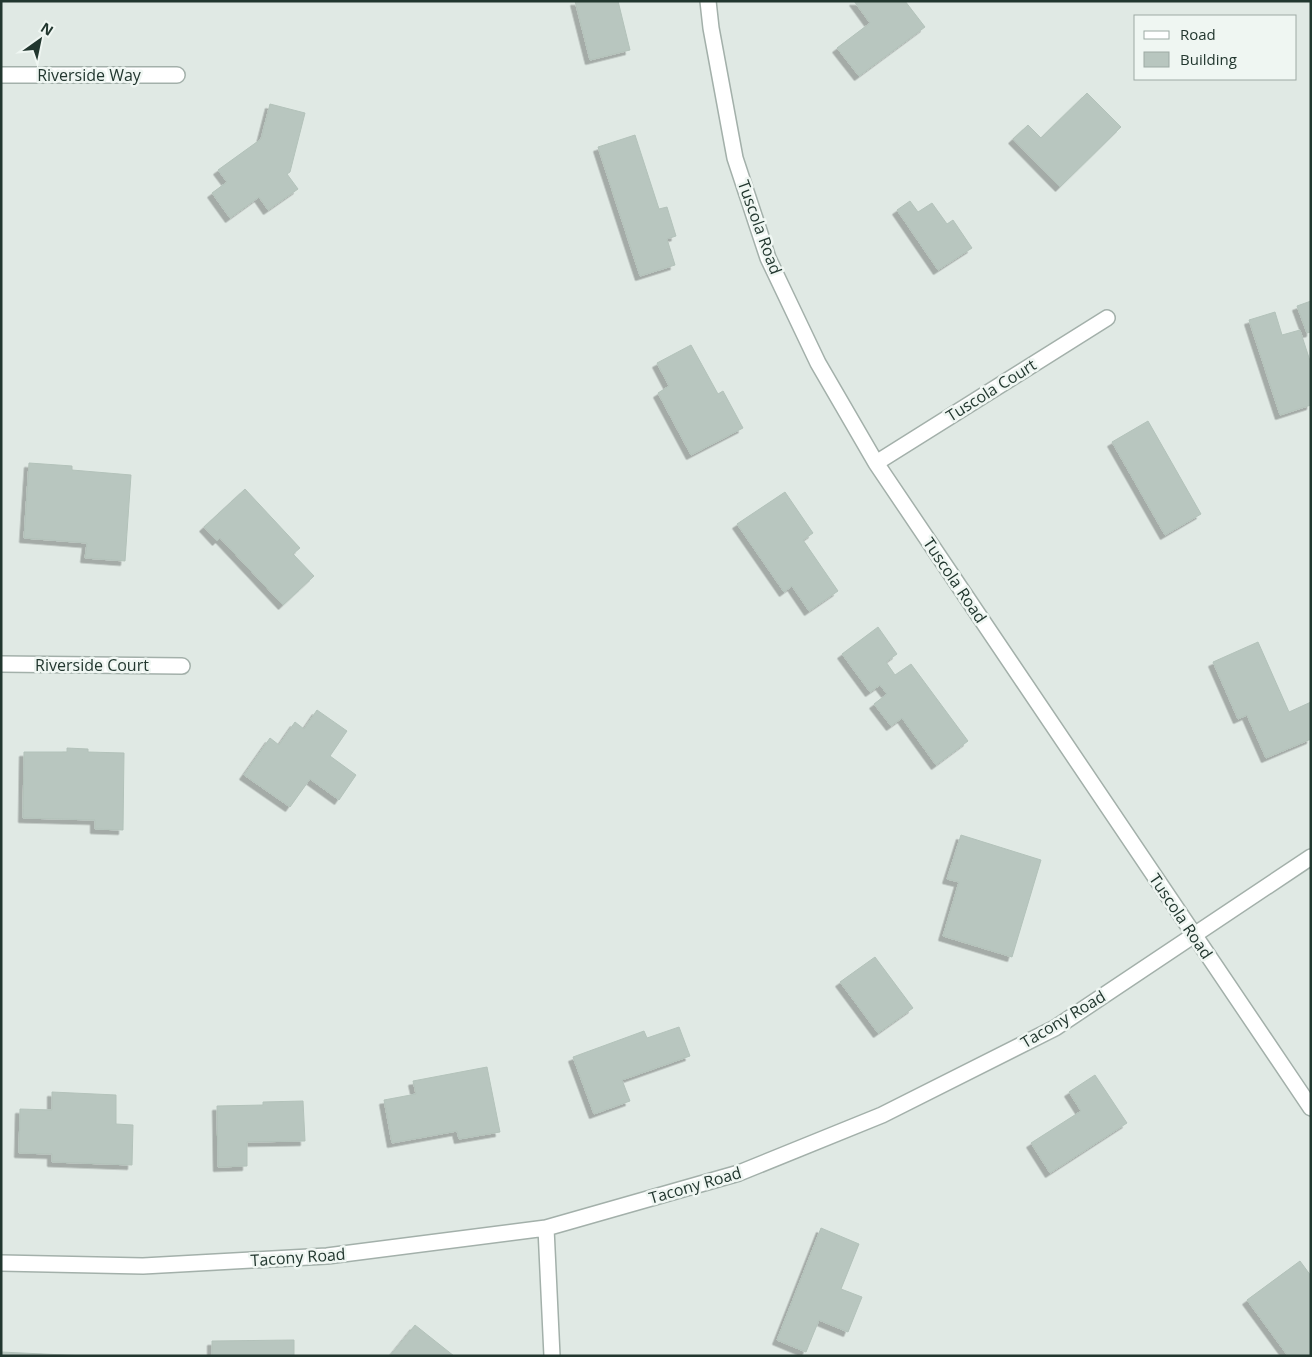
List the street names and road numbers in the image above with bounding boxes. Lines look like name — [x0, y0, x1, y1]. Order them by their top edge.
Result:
street label: Riverside Way — [37, 64, 142, 86]
street label: Tuscola Road — [733, 177, 787, 277]
street label: Tuscola Court — [942, 353, 1040, 426]
street label: Tuscola Road — [918, 533, 992, 627]
street label: Riverside Court — [35, 654, 149, 676]
street label: Tuscola Road — [1144, 869, 1218, 963]
street label: Tacony Road — [1017, 985, 1109, 1053]
street label: Tacony Road — [646, 1161, 744, 1209]
street label: Tacony Road — [250, 1243, 346, 1271]

